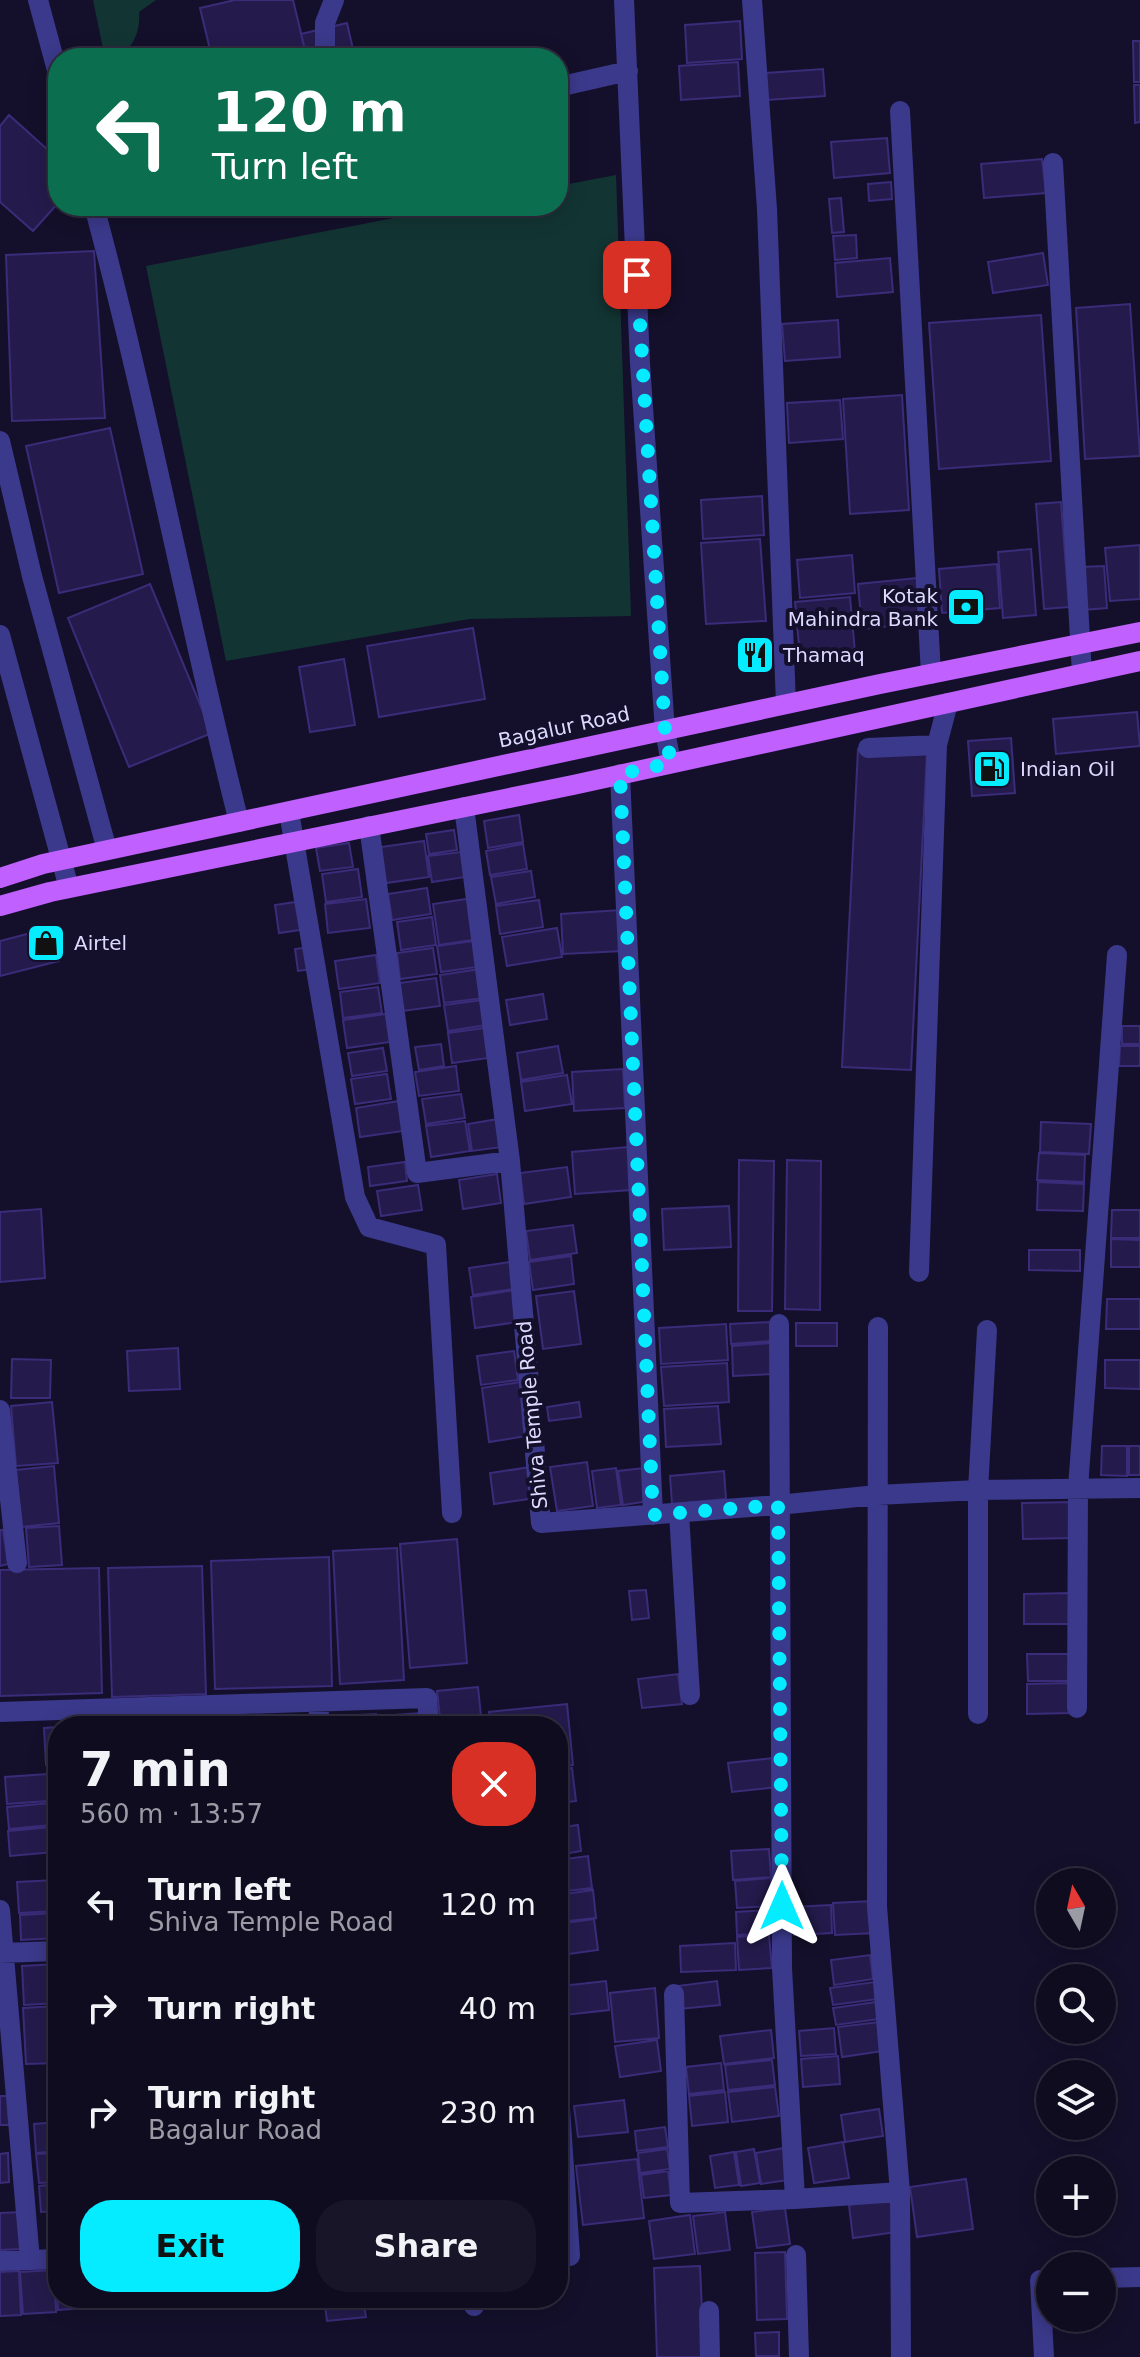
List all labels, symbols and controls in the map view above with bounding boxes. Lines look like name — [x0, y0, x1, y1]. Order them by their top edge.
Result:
text: 120 m — [212, 79, 407, 144]
icon: left — [80, 80, 184, 184]
text: Turn left — [212, 146, 358, 187]
pin — [603, 241, 671, 309]
icon: arrive — [615, 253, 659, 297]
place label: Kotak Mahindra Bank — [788, 584, 938, 631]
bank icon: Kotak Mahindra Bank — [945, 586, 987, 628]
restaurant icon: Thamaq — [734, 634, 776, 676]
place label: Thamaq — [782, 643, 865, 667]
street label: Bagalur Road — [496, 701, 632, 753]
fuel station icon: Indian Oil — [971, 748, 1013, 790]
place label: Indian Oil — [1020, 757, 1115, 781]
shop icon: Airtel — [25, 922, 67, 964]
place label: Airtel — [74, 931, 127, 955]
street label: Shiva Temple Road — [512, 1320, 552, 1510]
text: 7 min — [80, 1741, 231, 1797]
button: close — [452, 1742, 536, 1826]
text: 560 m · 13:57 — [80, 1799, 263, 1829]
position arrow — [740, 1864, 824, 1948]
north arrow — [1036, 1868, 1116, 1948]
map controls — [1036, 1868, 1116, 2332]
text: Turn left — [148, 1872, 291, 1907]
icon: left — [80, 1882, 124, 1926]
text: 120 m — [440, 1887, 536, 1922]
text: Shiva Temple Road — [148, 1907, 394, 1937]
button: search — [1036, 1964, 1116, 2044]
icon: right — [80, 1986, 124, 2030]
text: Turn right — [148, 1991, 315, 2026]
text: 40 m — [459, 1991, 536, 2026]
button: layers — [1036, 2060, 1116, 2140]
text: Turn right — [148, 2080, 315, 2115]
icon: right — [80, 2090, 124, 2134]
text: 230 m — [440, 2095, 536, 2130]
text: Bagalur Road — [148, 2115, 322, 2145]
button: + — [1036, 2156, 1116, 2236]
button: Exit — [80, 2200, 300, 2292]
button: Share — [316, 2200, 536, 2292]
button: − — [1036, 2252, 1116, 2332]

